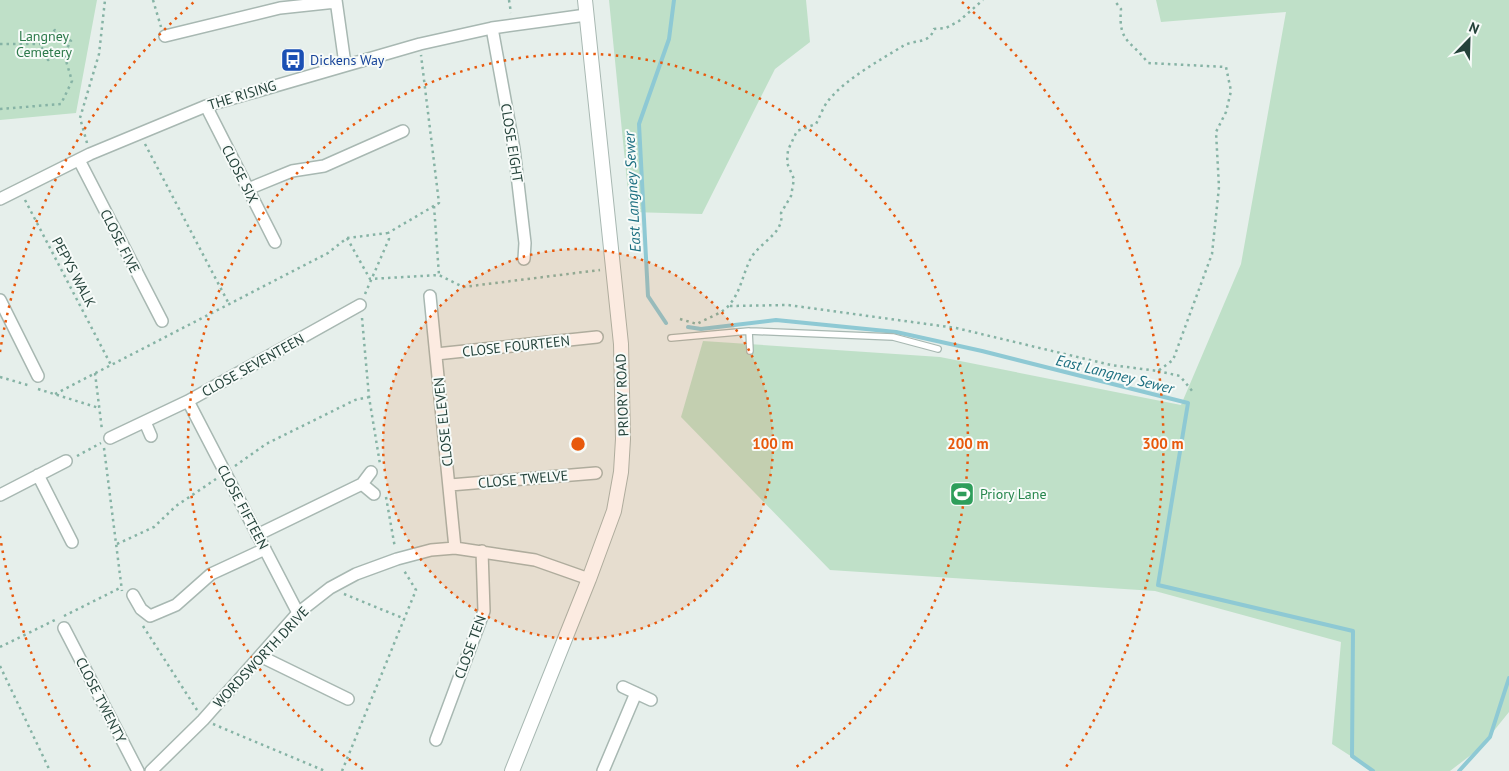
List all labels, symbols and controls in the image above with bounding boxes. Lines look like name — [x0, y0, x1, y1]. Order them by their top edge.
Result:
north arrow — [1444, 15, 1494, 65]
text: N — [1466, 18, 1482, 38]
park label: Langney Cemetery — [16, 27, 73, 61]
bus stop icon: Dickens Way — [280, 47, 306, 73]
place label: Dickens Way — [310, 51, 385, 69]
street label: THE RISING — [206, 76, 278, 114]
street label: CLOSE EIGHT — [497, 102, 527, 184]
water label: East Langney Sewer — [619, 130, 645, 253]
street label: CLOSE SIX — [218, 142, 262, 206]
street label: CLOSE FIVE — [96, 206, 144, 276]
street label: PEPYS WALK — [48, 234, 100, 310]
street label: CLOSE SEVENTEEN — [199, 329, 307, 401]
street label: CLOSE FOURTEEN — [461, 331, 571, 361]
water label: East Langney Sewer — [1054, 350, 1177, 398]
street label: PRIORY ROAD — [612, 353, 632, 437]
street label: CLOSE ELEVEN — [429, 376, 457, 468]
text: 100 m — [752, 434, 794, 453]
text: 200 m — [947, 434, 989, 453]
text: 300 m — [1142, 434, 1184, 453]
centre of rings — [569, 435, 587, 453]
street label: CLOSE FIFTEEN — [213, 462, 273, 552]
street label: CLOSE TWELVE — [477, 466, 569, 492]
sports icon: Priory Lane — [949, 481, 975, 507]
place label: Priory Lane — [980, 485, 1047, 503]
street label: WORDSWORTH DRIVE — [209, 603, 313, 711]
street label: CLOSE TEN — [450, 613, 490, 681]
street label: CLOSE TWENTY — [72, 654, 130, 746]

